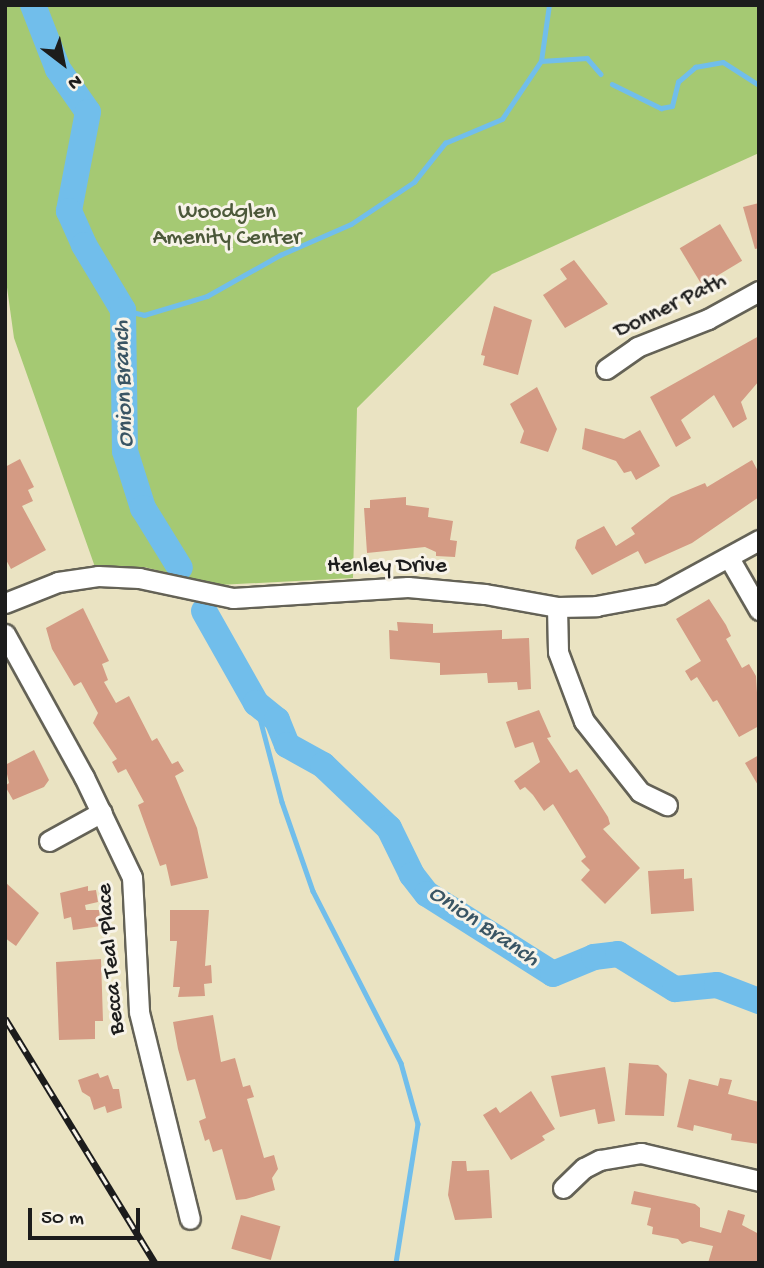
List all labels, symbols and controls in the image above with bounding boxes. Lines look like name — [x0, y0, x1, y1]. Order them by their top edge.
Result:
north arrow — [28, 28, 98, 98]
text: N — [63, 68, 86, 94]
park label: Woodglen Amenity Center — [153, 199, 301, 253]
street label: Donner Path — [610, 268, 732, 346]
water label: Onion Branch — [108, 320, 142, 448]
street label: Henley Drive — [327, 553, 447, 581]
water label: Onion Branch — [422, 880, 544, 974]
street label: Becca Teal Place — [92, 882, 132, 1036]
scale bar — [32, 1194, 144, 1238]
text: 50 m — [41, 1207, 84, 1232]

